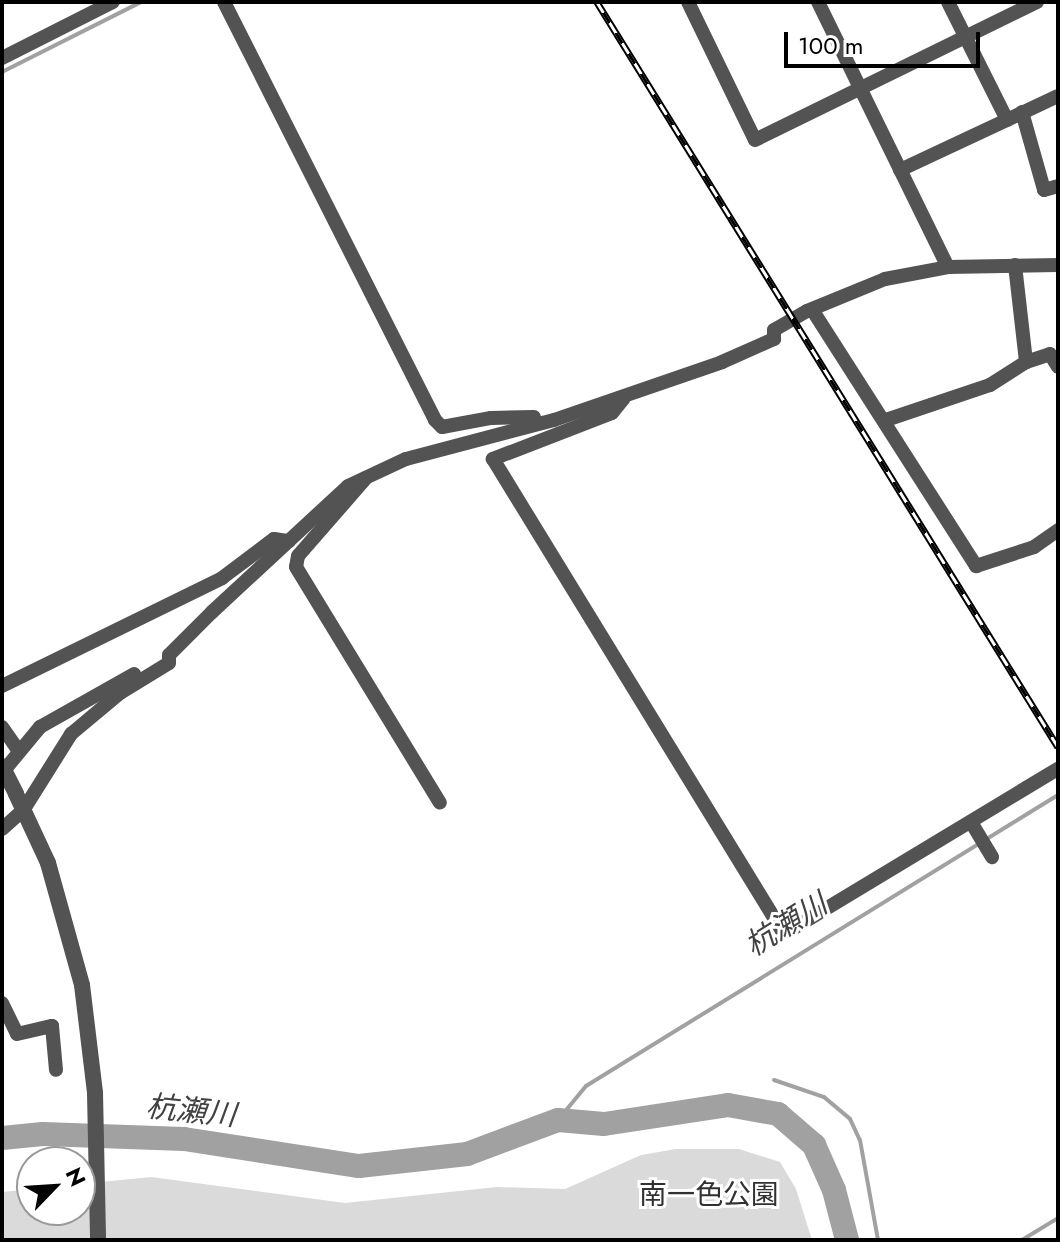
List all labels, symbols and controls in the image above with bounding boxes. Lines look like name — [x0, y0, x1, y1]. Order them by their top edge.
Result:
scale bar — [788, 16, 984, 66]
text: 100 m — [798, 28, 864, 63]
water label: 杭瀬川 — [738, 886, 834, 964]
water label: 杭瀬川 — [144, 1088, 238, 1134]
north arrow — [16, 1146, 96, 1226]
text: N — [58, 1162, 94, 1191]
park label: 南一色公園 — [639, 1178, 779, 1212]

